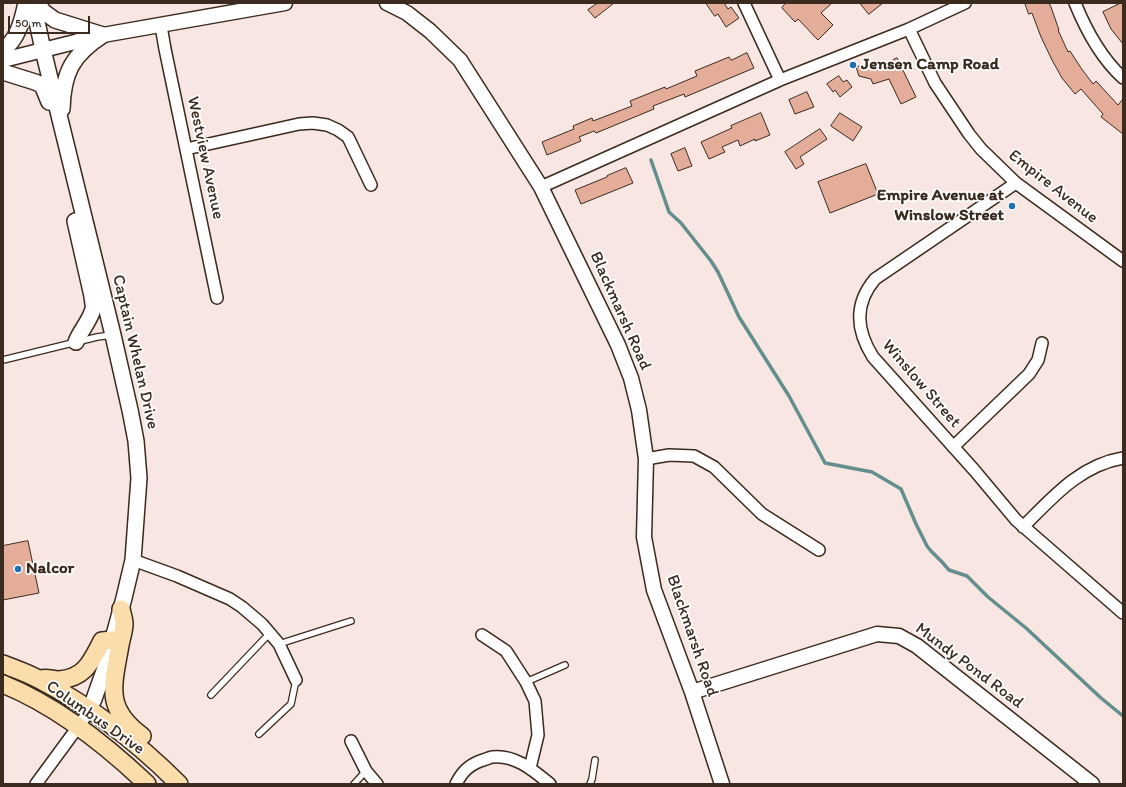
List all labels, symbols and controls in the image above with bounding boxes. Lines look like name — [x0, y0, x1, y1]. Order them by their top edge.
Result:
scale bar — [10, 8, 92, 34]
text: 50 m — [15, 16, 41, 30]
place label: Jensen Camp Road — [861, 55, 999, 75]
marker: Jensen Camp Road — [848, 60, 858, 70]
street label: Westview Avenue — [182, 95, 228, 221]
street label: Empire Avenue — [1004, 146, 1102, 228]
place label: Empire Avenue at Winslow Street — [877, 186, 1004, 226]
marker: Empire Avenue at Winslow Street — [1007, 201, 1017, 211]
street label: Blackmarsh Road — [585, 249, 655, 373]
street label: Captain Whelan Drive — [107, 273, 163, 431]
street label: Winslow Street — [877, 336, 965, 432]
place label: Nalcor — [26, 559, 74, 579]
marker: Nalcor — [13, 564, 23, 574]
street label: Blackmarsh Road — [662, 572, 722, 700]
street label: Mundy Pond Road — [911, 619, 1027, 713]
street label: Columbus Drive — [42, 677, 148, 759]

